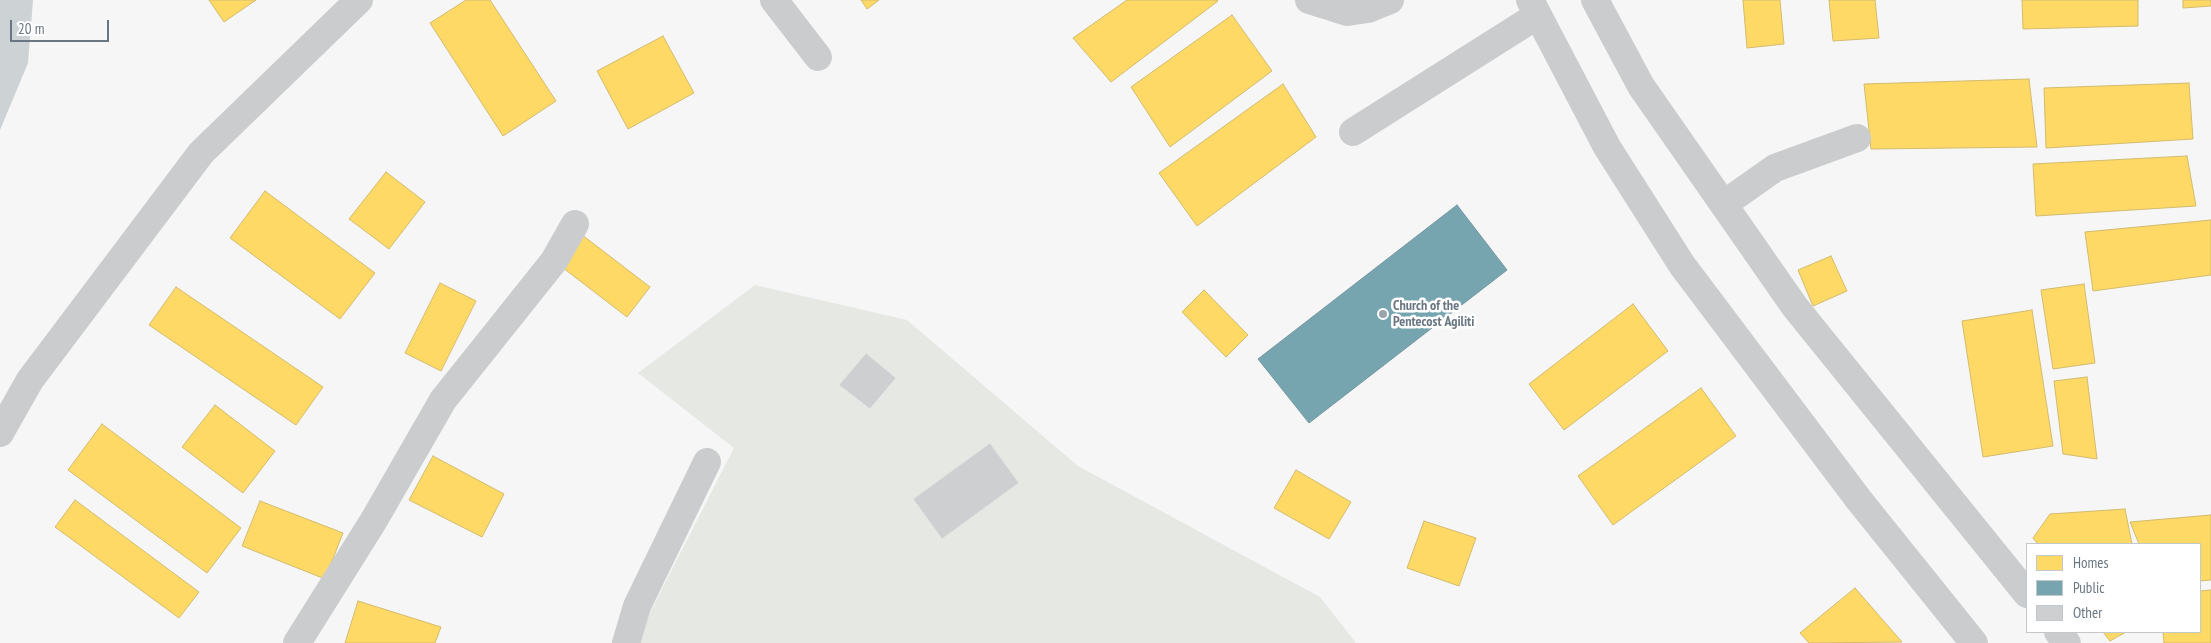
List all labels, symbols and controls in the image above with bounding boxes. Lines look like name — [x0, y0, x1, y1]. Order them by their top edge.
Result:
scale bar — [12, 10, 111, 42]
text: 20 m — [18, 19, 44, 38]
place label: Church of the Pentecost Agiliti — [1393, 298, 1474, 331]
marker: Church of the Pentecost Agiliti — [1377, 308, 1389, 320]
legend — [2026, 543, 2201, 633]
text: Homes — [2073, 553, 2109, 572]
text: Public — [2073, 578, 2104, 597]
text: Other — [2073, 603, 2102, 622]

